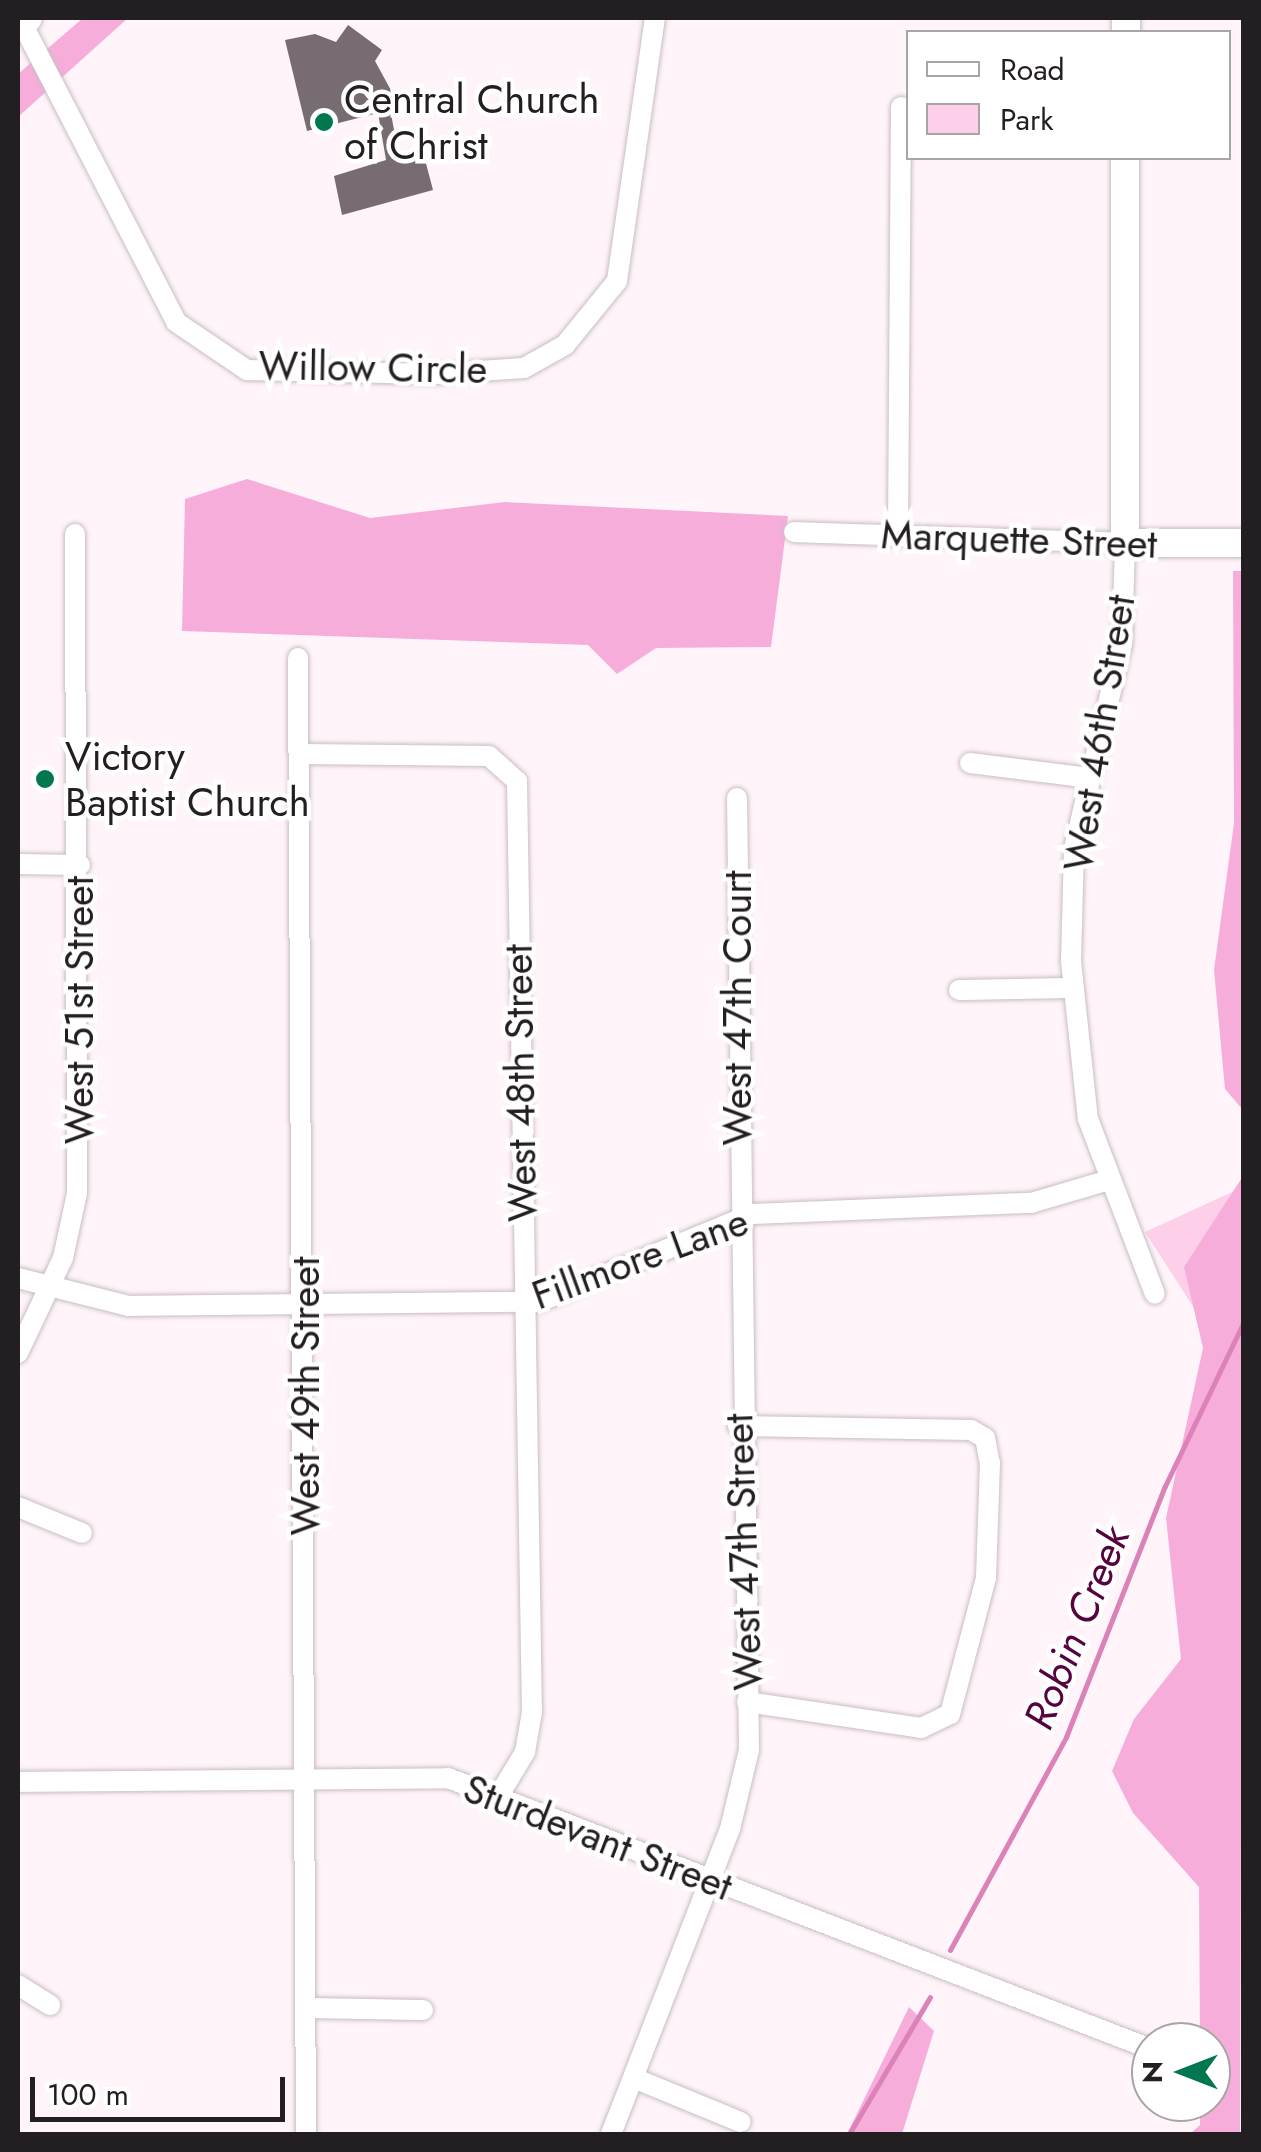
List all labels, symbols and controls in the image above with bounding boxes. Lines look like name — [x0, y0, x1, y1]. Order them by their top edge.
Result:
legend — [906, 30, 1231, 160]
text: Road — [1000, 48, 1065, 91]
place label: Central Church of Christ — [344, 75, 599, 169]
text: Park — [1000, 98, 1053, 141]
marker: Central Church of Christ — [313, 111, 335, 133]
street label: Willow Circle — [258, 341, 488, 393]
street label: Marquette Street — [880, 510, 1158, 568]
street label: West 46th Street — [1053, 591, 1145, 875]
place label: Victory Baptist Church — [65, 732, 310, 826]
marker: Victory Baptist Church — [34, 768, 56, 790]
street label: West 47th Court — [713, 870, 761, 1146]
street label: West 51st Street — [55, 876, 103, 1144]
street label: West 48th Street — [494, 944, 546, 1222]
street label: Fillmore Lane — [525, 1197, 755, 1319]
street label: West 49th Street — [281, 1256, 329, 1536]
street label: West 47th Street — [714, 1413, 772, 1691]
water label: Robin Creek — [1014, 1519, 1140, 1737]
street label: Sturdevant Street — [457, 1764, 739, 1910]
north arrow — [1131, 2022, 1231, 2122]
scale bar — [35, 2057, 290, 2119]
text: N — [1132, 2061, 1173, 2083]
text: 100 m — [47, 2073, 129, 2116]

